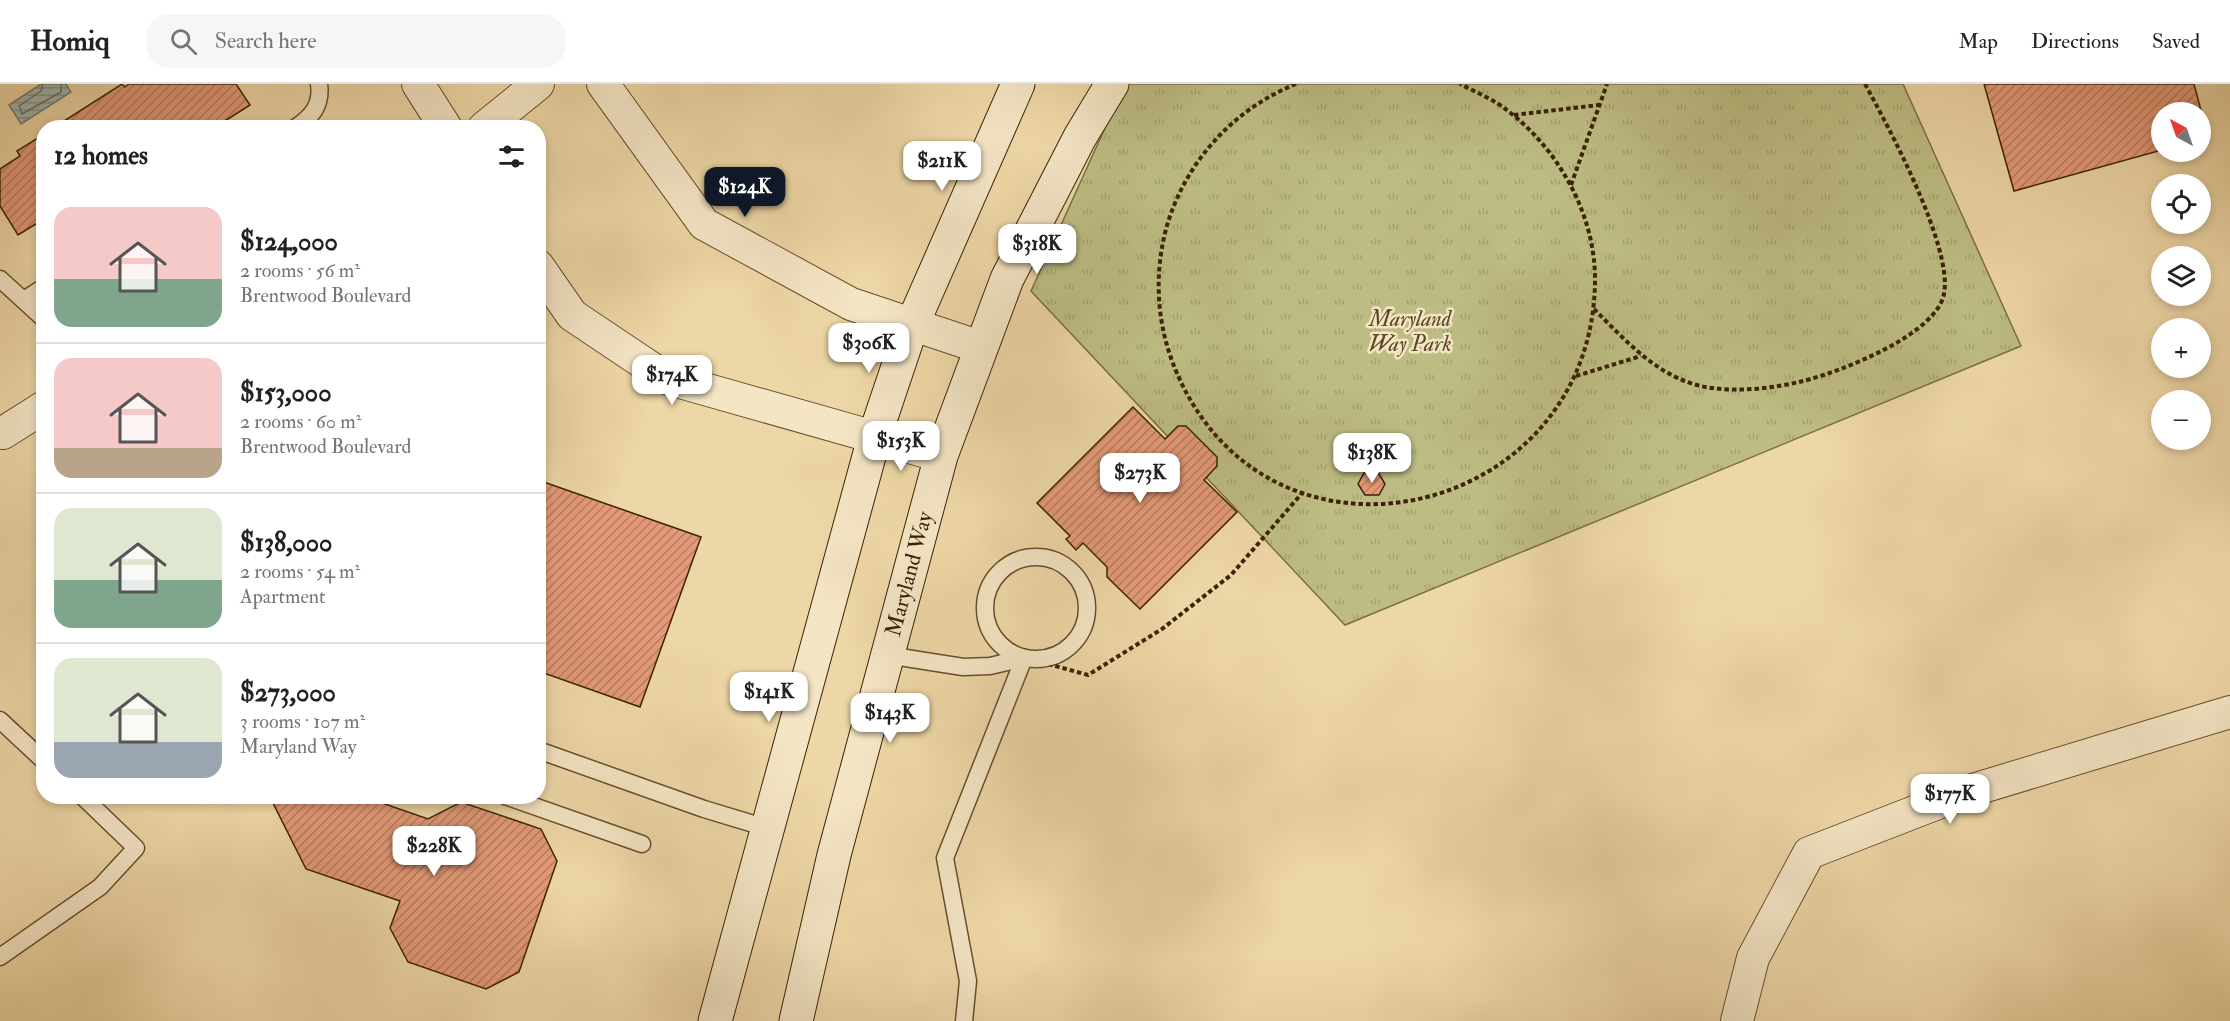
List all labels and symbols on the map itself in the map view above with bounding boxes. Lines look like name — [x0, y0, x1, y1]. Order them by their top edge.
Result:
north arrow — [2151, 102, 2211, 162]
pin: $211K — [900, 141, 984, 192]
pin: $124K — [703, 167, 787, 218]
pin: $318K — [995, 224, 1079, 275]
park label: Maryland Way Park — [1367, 305, 1453, 358]
pin: $306K — [827, 323, 911, 374]
pin: $174K — [630, 355, 714, 406]
pin: $153K — [859, 421, 943, 472]
pin: $138K — [1330, 433, 1414, 484]
pin: $273K — [1098, 453, 1182, 504]
street label: Maryland Way — [879, 508, 939, 640]
pin: $141K — [727, 672, 811, 723]
pin: $143K — [848, 693, 932, 744]
pin: $177K — [1908, 774, 1992, 825]
pin: $228K — [392, 826, 476, 877]

